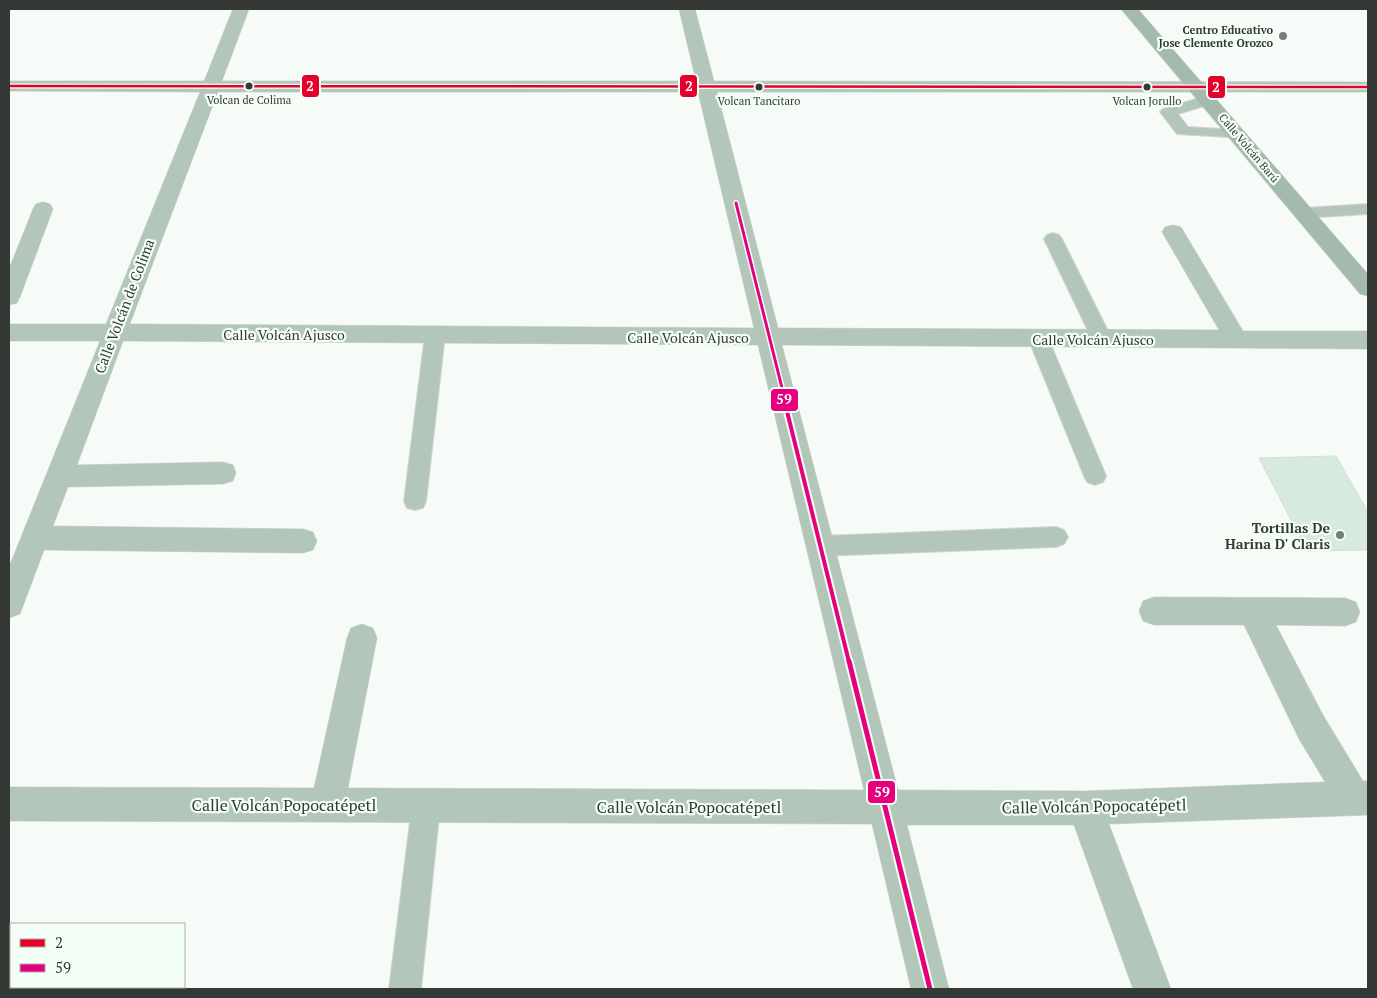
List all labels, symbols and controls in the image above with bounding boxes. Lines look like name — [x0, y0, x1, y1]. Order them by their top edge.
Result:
place label: Centro Educativo Jose Clemente Orozco — [1159, 23, 1273, 50]
marker: Centro Educativo Jose Clemente Orozco — [1277, 30, 1289, 42]
line badge: 2 — [301, 74, 320, 98]
line badge: 2 — [679, 74, 698, 98]
line badge: 2 — [1207, 75, 1226, 99]
text: 2 — [306, 76, 314, 95]
text: 2 — [685, 76, 693, 95]
text: 2 — [1212, 77, 1220, 96]
marker: Volcan de Colima — [244, 81, 254, 91]
marker: Volcan Tancitaro — [754, 82, 764, 92]
marker: Volcan Jorullo — [1142, 82, 1152, 92]
place label: Volcan de Colima — [207, 93, 292, 107]
place label: Volcan Tancitaro — [718, 94, 800, 108]
place label: Volcan Jorullo — [1113, 94, 1181, 108]
street label: Calle Volcán Barú — [1216, 111, 1282, 186]
street label: Calle Volcán de Colima — [90, 236, 158, 376]
street label: Calle Volcán Ajusco — [223, 325, 345, 344]
street label: Calle Volcán Ajusco — [627, 328, 749, 347]
street label: Calle Volcán Ajusco — [1032, 330, 1154, 349]
line badge: 59 — [770, 388, 799, 412]
text: 59 — [776, 389, 792, 408]
place label: Tortillas De Harina D' Claris — [1225, 518, 1330, 553]
marker: Tortillas De Harina D' Claris — [1334, 529, 1346, 541]
line badge: 59 — [867, 780, 896, 804]
text: 59 — [874, 782, 890, 801]
street label: Calle Volcán Popocatépetl — [1001, 793, 1187, 819]
street label: Calle Volcán Popocatépetl — [192, 794, 377, 816]
street label: Calle Volcán Popocatépetl — [597, 796, 782, 818]
legend — [10, 923, 185, 988]
text: 2 — [55, 932, 63, 952]
text: 59 — [55, 957, 71, 977]

